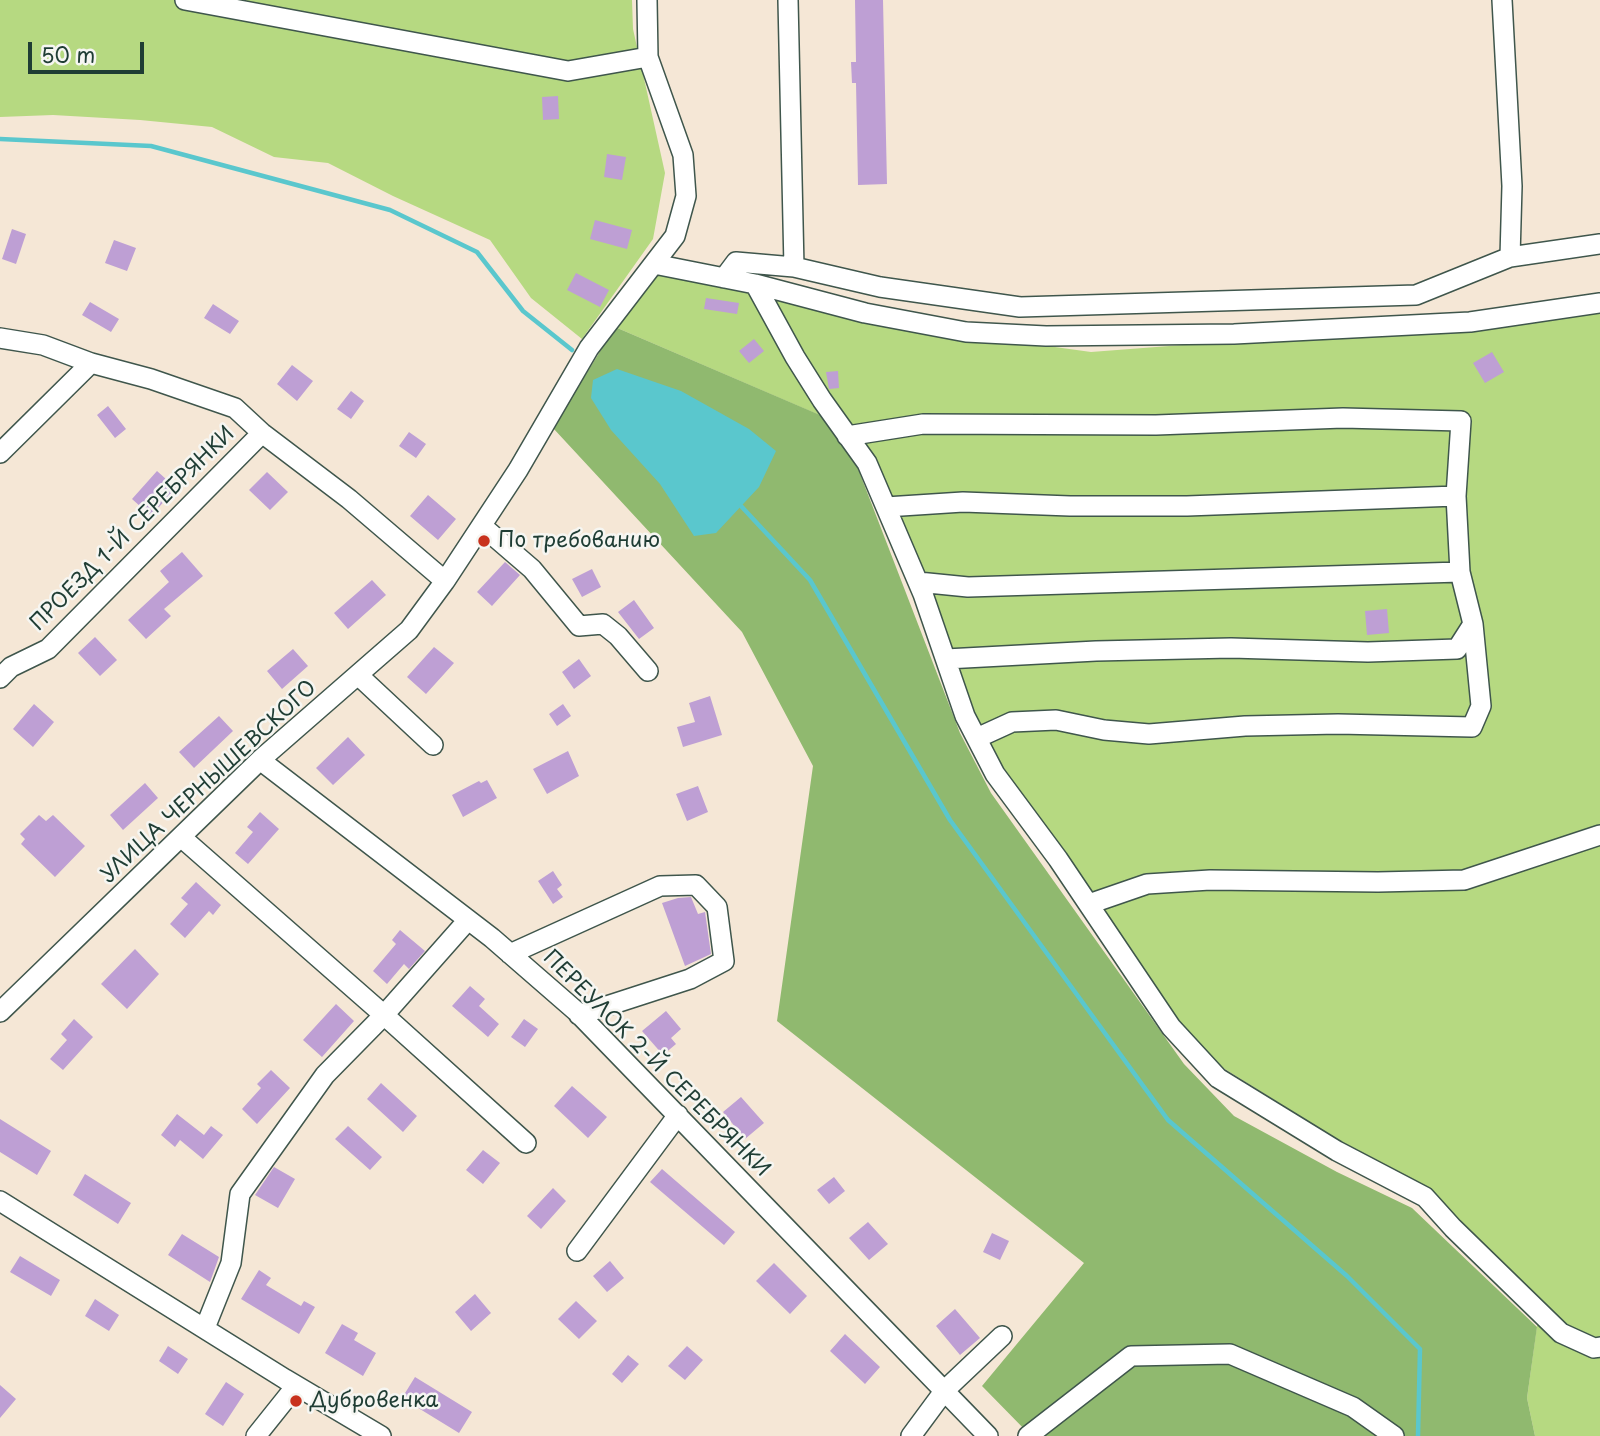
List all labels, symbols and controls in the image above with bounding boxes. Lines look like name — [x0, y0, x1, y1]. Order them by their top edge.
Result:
scale bar — [32, 28, 147, 72]
text: 50 m — [41, 38, 95, 70]
street label: ПРОЕЗД 1-Й СЕРЕБРЯНКИ — [26, 422, 240, 636]
place label: По требованию — [498, 528, 660, 554]
marker: По требованию — [476, 533, 492, 549]
street label: УЛИЦА ЧЕРНЫШЕВСКОГО — [96, 676, 322, 888]
street label: ПЕРЕУЛОК 2-Й СЕРЕБРЯНКИ — [537, 945, 775, 1183]
place label: Дубровенка — [310, 1388, 438, 1414]
marker: Дубровенка — [288, 1393, 304, 1409]

